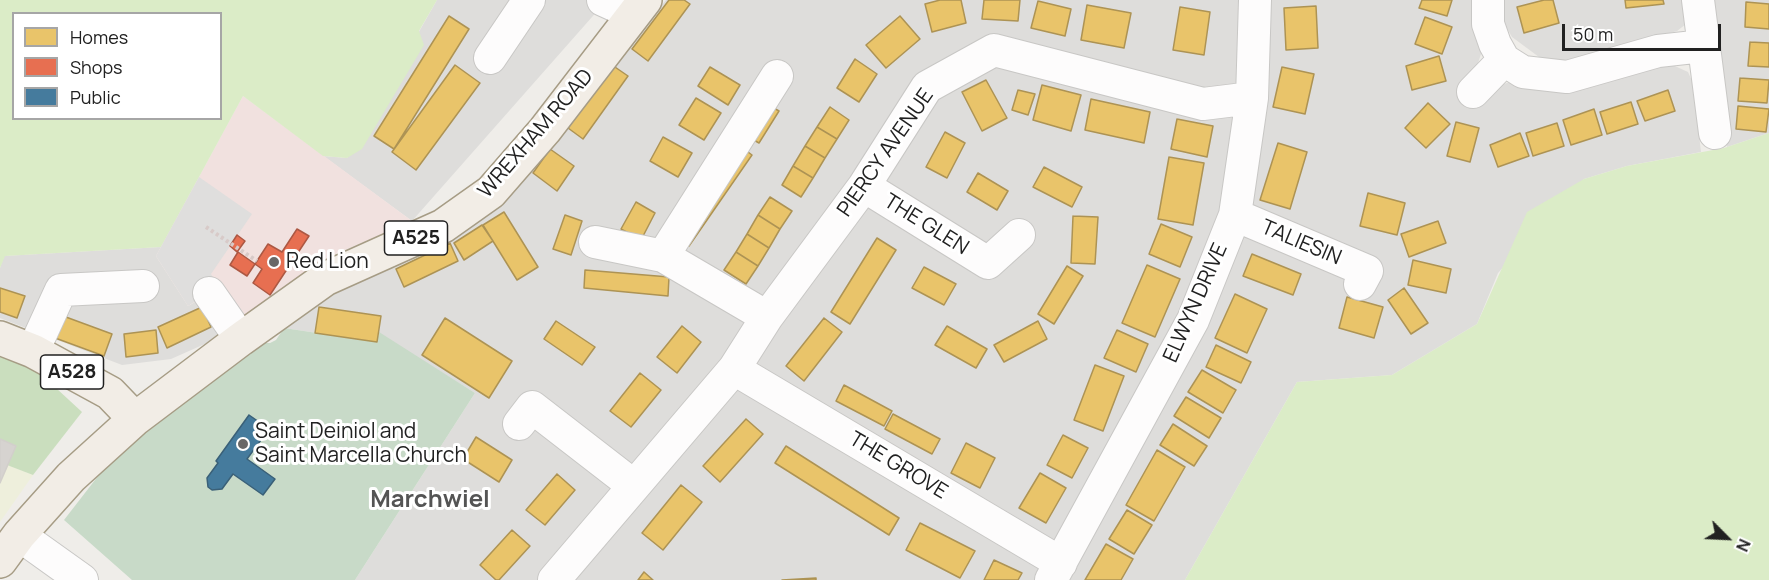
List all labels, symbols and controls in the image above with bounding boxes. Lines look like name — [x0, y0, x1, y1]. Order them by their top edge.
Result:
legend — [12, 12, 222, 120]
scale bar — [1565, 12, 1724, 50]
text: 50 m — [1573, 22, 1613, 46]
text: Homes — [70, 25, 128, 49]
text: Shops — [70, 55, 122, 79]
street label: WREXHAM ROAD — [473, 64, 599, 204]
street label: PIERCY AVENUE — [833, 84, 939, 222]
text: Public — [70, 85, 121, 109]
street label: THE GLEN — [879, 189, 973, 261]
street label: TALIESIN — [1257, 215, 1345, 271]
road number: A525 — [384, 221, 448, 255]
street label: ELWYN DRIVE — [1158, 240, 1234, 366]
place label: Red Lion — [286, 249, 369, 275]
marker: Red Lion — [267, 255, 281, 269]
road number: A528 — [40, 355, 104, 389]
place label: Saint Deiniol and Saint Marcella Church — [255, 419, 467, 469]
street label: THE GROVE — [844, 427, 952, 505]
marker: Saint Deiniol and Saint Marcella Church — [236, 437, 250, 451]
district label: Marchwiel — [370, 486, 490, 514]
north arrow — [1697, 508, 1757, 568]
text: N — [1731, 536, 1756, 555]

